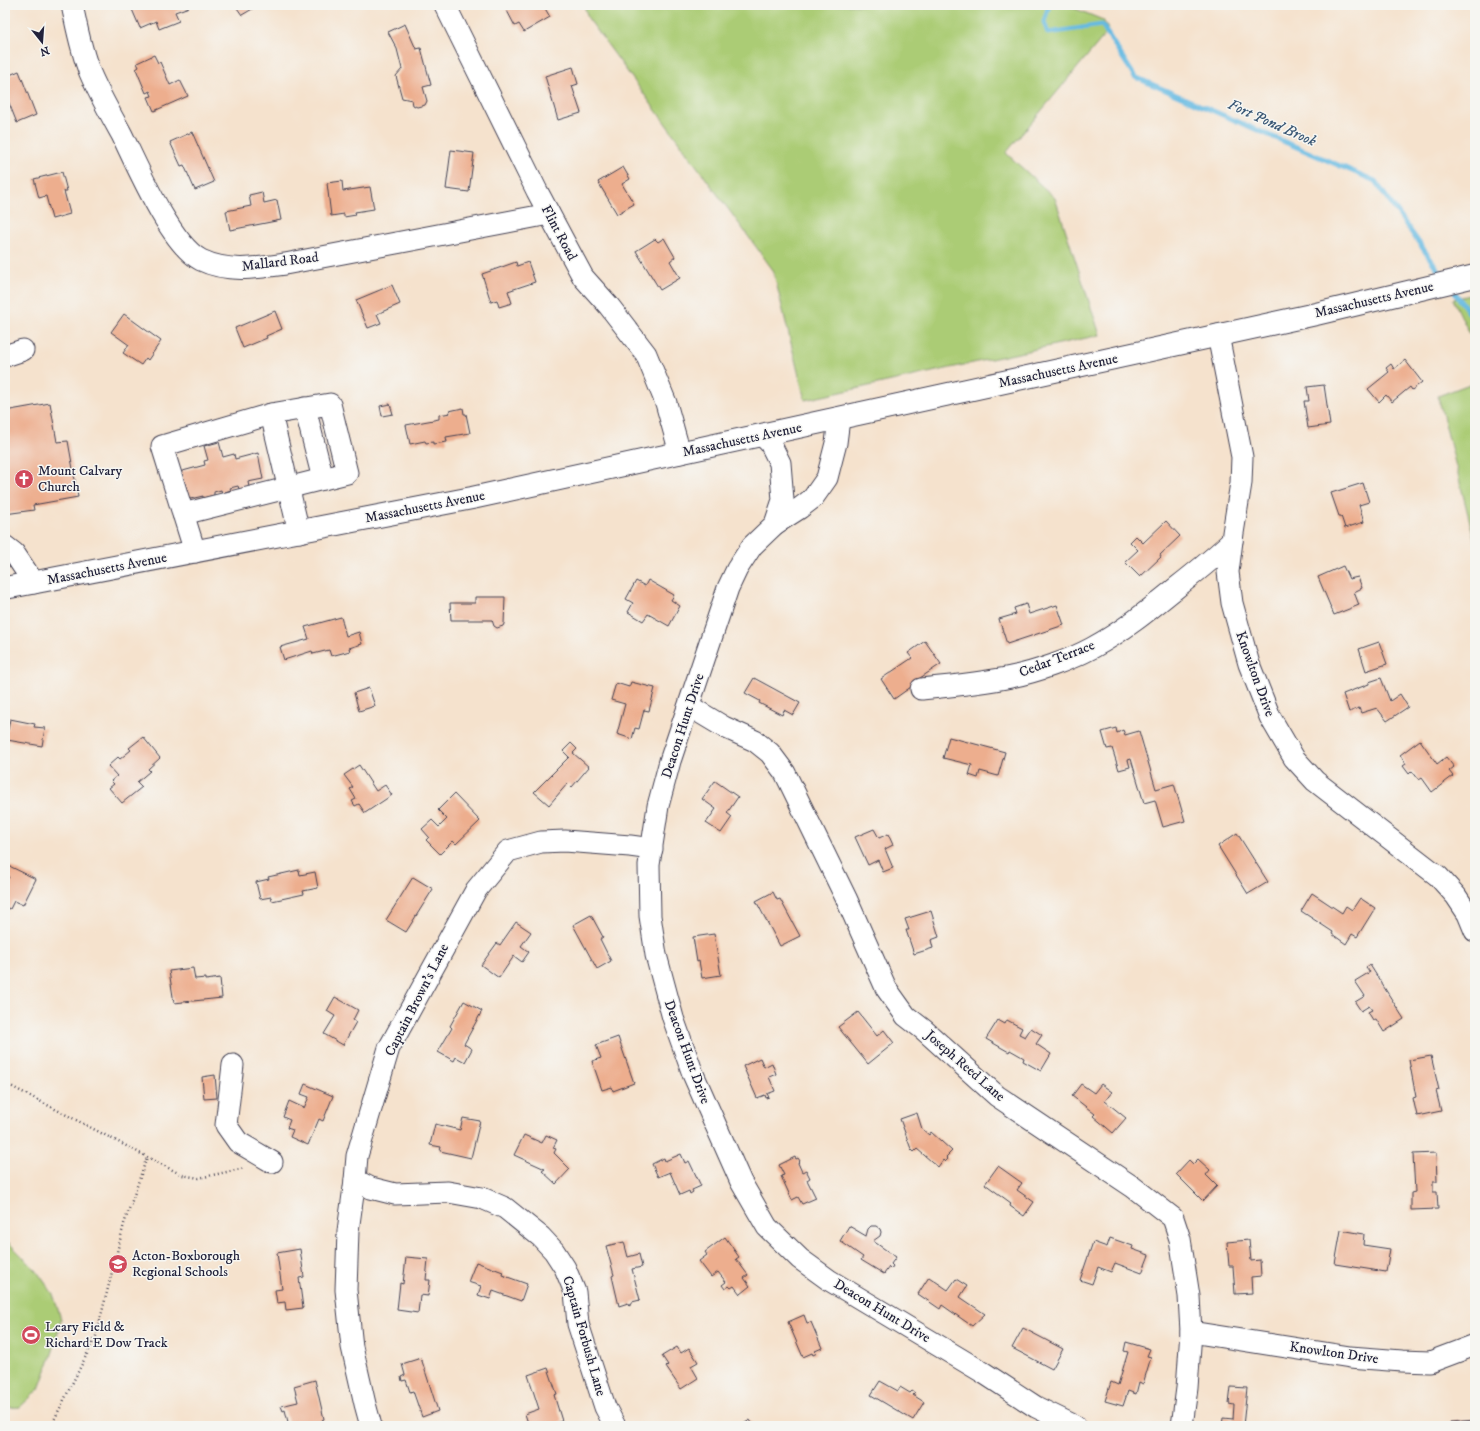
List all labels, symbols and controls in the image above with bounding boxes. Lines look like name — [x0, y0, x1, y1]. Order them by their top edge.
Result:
north arrow — [22, 22, 62, 62]
text: N — [38, 43, 51, 59]
water label: Fort Pond Brook — [1225, 95, 1320, 151]
street label: Flint Road — [537, 202, 581, 264]
street label: Mallard Road — [241, 248, 319, 276]
street label: Massachusetts Avenue — [1313, 278, 1435, 322]
street label: Massachusetts Avenue — [997, 350, 1120, 392]
street label: Massachusetts Avenue — [681, 419, 804, 461]
place label: Mount Calvary Church — [38, 462, 123, 496]
church icon: Mount Calvary Church — [13, 468, 35, 490]
street label: Massachusetts Avenue — [364, 487, 487, 527]
street label: Massachusetts Avenue — [46, 549, 169, 589]
street label: Knowlton Drive — [1231, 629, 1279, 719]
street label: Cedar Terrace — [1017, 636, 1097, 682]
street label: Deacon Hunt Drive — [658, 671, 709, 781]
street label: Captain Brown's Lane — [381, 941, 453, 1059]
street label: Deacon Hunt Drive — [660, 997, 714, 1107]
street label: Joseph Reed Lane — [920, 1025, 1009, 1106]
place label: Acton-Boxborough Regional Schools — [132, 1247, 241, 1281]
school or university icon: Acton-Boxborough Regional Schools — [107, 1253, 129, 1275]
street label: Captain Forbush Lane — [558, 1274, 610, 1398]
street label: Deacon Hunt Drive — [830, 1275, 934, 1347]
place label: Leary Field & Richard E Dow Track — [45, 1318, 168, 1352]
sports icon: Leary Field & Richard E Dow Track — [20, 1324, 42, 1346]
street label: Knowlton Drive — [1288, 1338, 1380, 1368]

